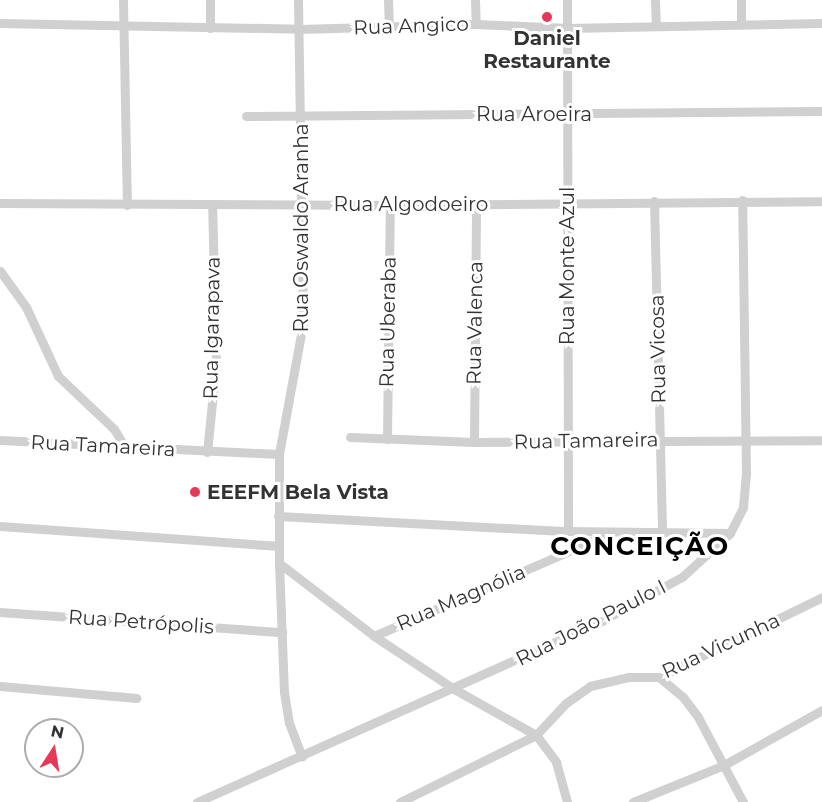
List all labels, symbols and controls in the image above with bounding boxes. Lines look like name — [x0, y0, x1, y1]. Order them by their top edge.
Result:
marker: Daniel Restaurante — [540, 10, 554, 24]
street label: Rua Angico — [353, 12, 469, 40]
place label: Daniel Restaurante — [483, 27, 611, 74]
street label: Rua Aroeira — [476, 102, 592, 126]
street label: Rua Oswaldo Aranha — [289, 123, 313, 333]
street label: Rua Monte Azul — [555, 187, 579, 345]
street label: Rua Algodoeiro — [334, 192, 488, 216]
street label: Rua Igarapava — [199, 256, 225, 400]
street label: Rua Uberaba — [375, 256, 401, 388]
street label: Rua Valenca — [462, 261, 488, 385]
street label: Rua Vicosa — [645, 294, 671, 404]
street label: Rua Tamareira — [513, 428, 659, 454]
street label: Rua Tamareira — [30, 430, 176, 462]
place label: EEEFM Bela Vista — [207, 480, 389, 504]
marker: EEEFM Bela Vista — [188, 485, 202, 499]
district label: CONCEIÇÃO — [550, 531, 730, 563]
street label: Rua Magnólia — [393, 560, 529, 636]
street label: Rua João Paulo I — [512, 575, 670, 671]
street label: Rua Petrópolis — [67, 605, 215, 639]
street label: Rua Vicunha — [658, 608, 784, 684]
north arrow — [24, 718, 84, 778]
text: N — [49, 721, 66, 742]

